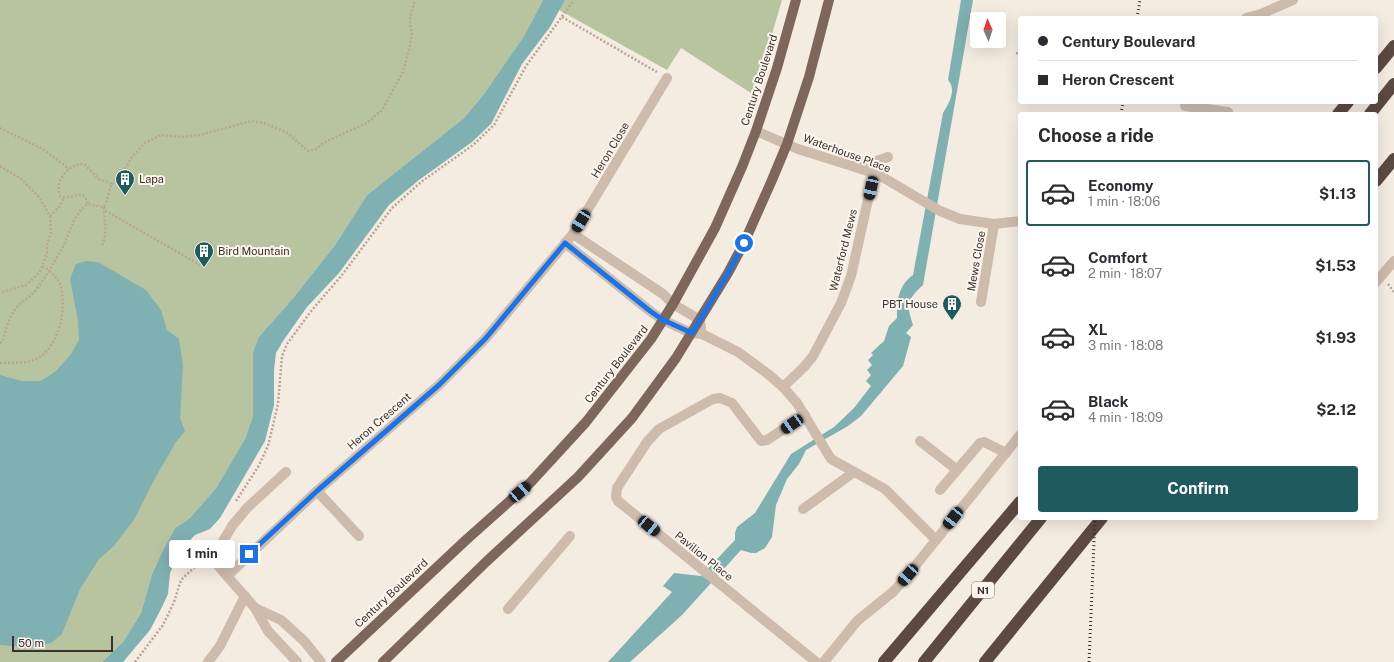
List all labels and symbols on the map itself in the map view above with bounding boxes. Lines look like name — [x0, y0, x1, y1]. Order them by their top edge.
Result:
north arrow — [970, 12, 1006, 48]
street label: Century Boulevard — [739, 33, 779, 127]
street label: Heron Close — [589, 120, 631, 180]
street label: Waterhouse Place — [802, 132, 892, 174]
building icon: Lapa — [114, 168, 136, 196]
place label: Lapa — [139, 173, 164, 185]
car — [863, 175, 879, 201]
street label: Waterford Mews — [827, 207, 859, 292]
car — [570, 208, 592, 234]
street label: Mews Close — [965, 230, 987, 292]
route start — [735, 234, 753, 252]
building icon: Bird Mountain — [193, 240, 215, 268]
place label: Bird Mountain — [218, 245, 290, 257]
building icon: PBT House — [941, 293, 963, 321]
place label: PBT House — [882, 298, 938, 310]
street label: Century Boulevard — [582, 323, 650, 405]
street label: Heron Crescent — [345, 390, 413, 452]
car — [779, 412, 805, 436]
car — [507, 480, 533, 504]
car — [941, 505, 965, 531]
car — [636, 514, 662, 538]
street label: Pavilion Place — [673, 529, 735, 583]
callout: 1 min — [169, 540, 235, 568]
route end — [240, 545, 258, 563]
street label: Century Boulevard — [352, 556, 430, 630]
car — [896, 562, 920, 588]
road number: N1 — [972, 582, 994, 598]
scale bar — [12, 634, 113, 653]

